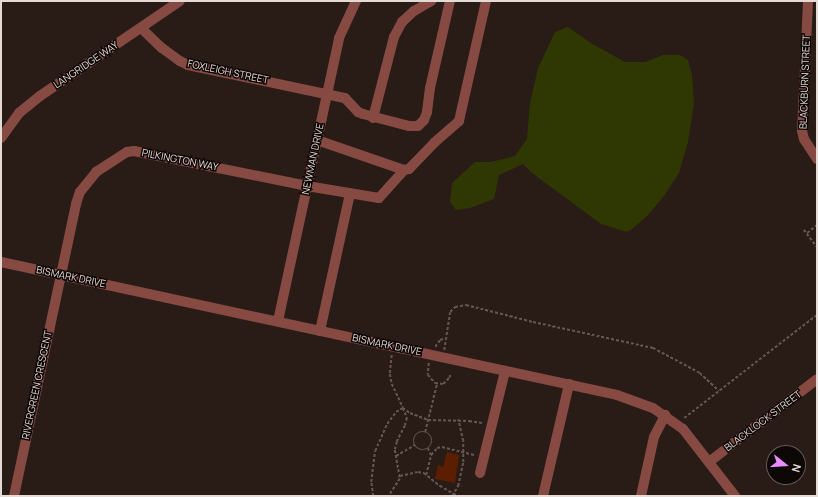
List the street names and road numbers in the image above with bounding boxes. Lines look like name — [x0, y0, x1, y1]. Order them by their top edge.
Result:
street label: BLACKBURN STREET — [797, 35, 813, 129]
street label: LANGRIDGE WAY — [51, 39, 121, 91]
street label: FOXLEIGH STREET — [186, 58, 270, 86]
street label: NEWMAN DRIVE — [300, 122, 326, 196]
street label: PILKINGTON WAY — [141, 147, 219, 173]
street label: BISMARK DRIVE — [35, 264, 107, 290]
street label: RIVERGREEN CRESCENT — [20, 329, 54, 441]
street label: BISMARK DRIVE — [351, 332, 423, 358]
street label: BLACKLOCK STREET — [722, 388, 804, 454]

